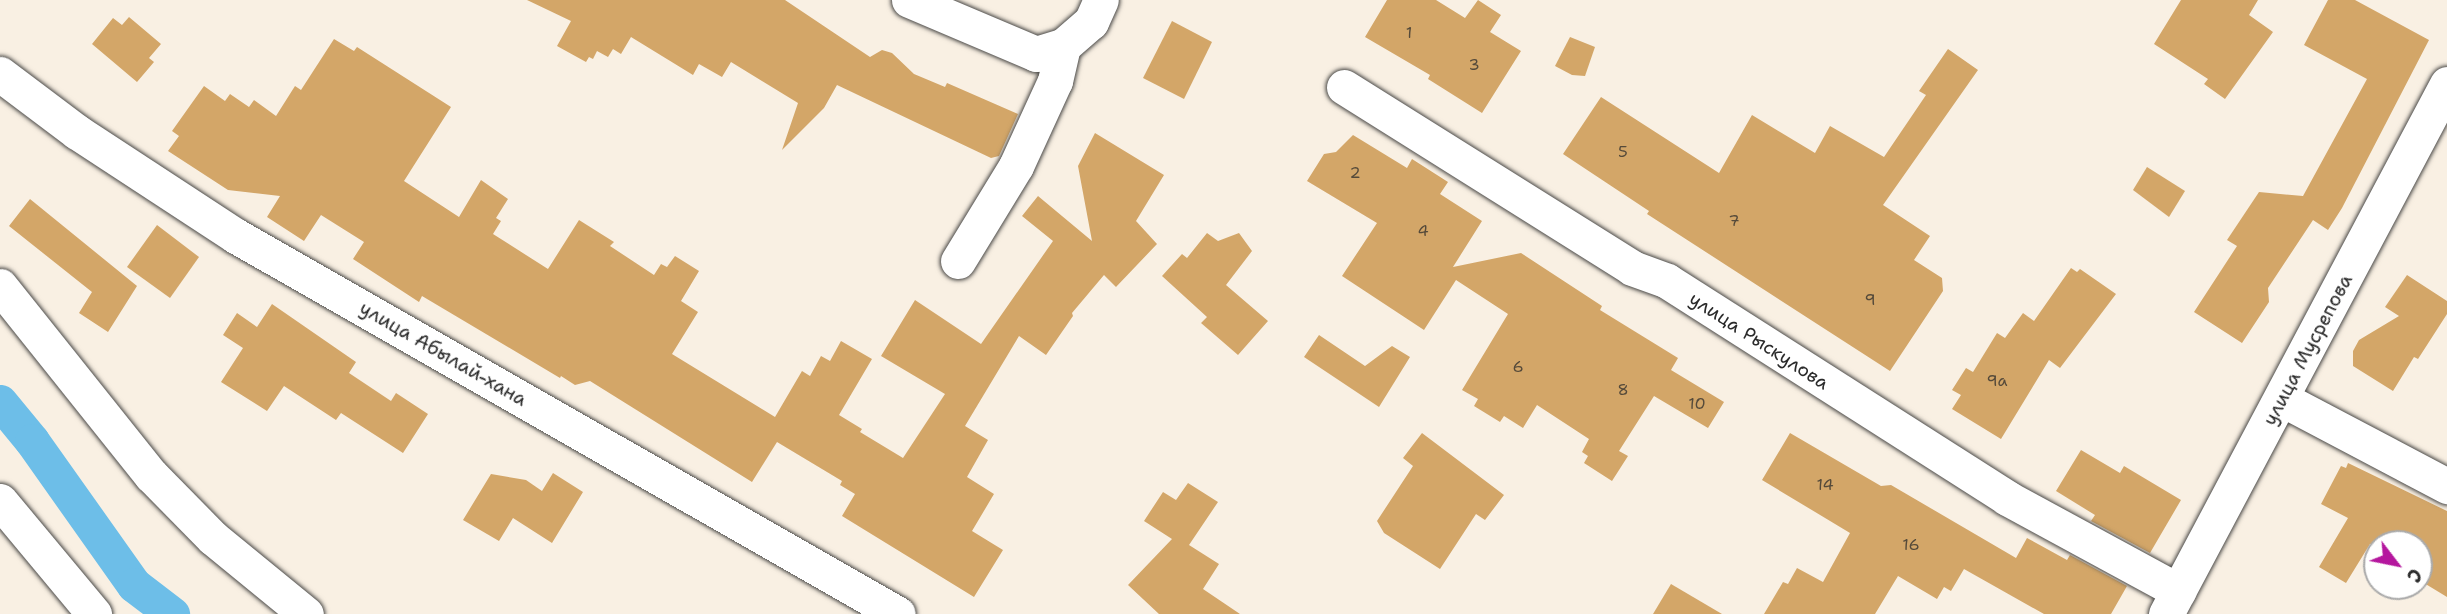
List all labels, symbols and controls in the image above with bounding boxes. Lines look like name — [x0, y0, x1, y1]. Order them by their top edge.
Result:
house number: 1 — [1406, 23, 1412, 43]
house number: 3 — [1468, 55, 1480, 75]
house number: 5 — [1618, 142, 1628, 162]
house number: 2 — [1349, 163, 1361, 183]
house number: 7 — [1728, 211, 1740, 231]
house number: 4 — [1417, 221, 1429, 241]
street label: улица Мусрепова — [2259, 271, 2357, 429]
street label: улица Рыскулова — [1685, 287, 1833, 395]
house number: 9 — [1864, 290, 1876, 310]
street label: улица Абылай-хана — [355, 297, 531, 411]
house number: 6 — [1512, 357, 1524, 377]
house number: 9а — [1986, 371, 2008, 391]
house number: 8 — [1617, 380, 1629, 400]
house number: 10 — [1688, 394, 1706, 414]
house number: 14 — [1816, 475, 1834, 495]
north arrow — [2363, 530, 2433, 600]
house number: 16 — [1902, 535, 1920, 555]
text: С — [2401, 564, 2428, 587]

